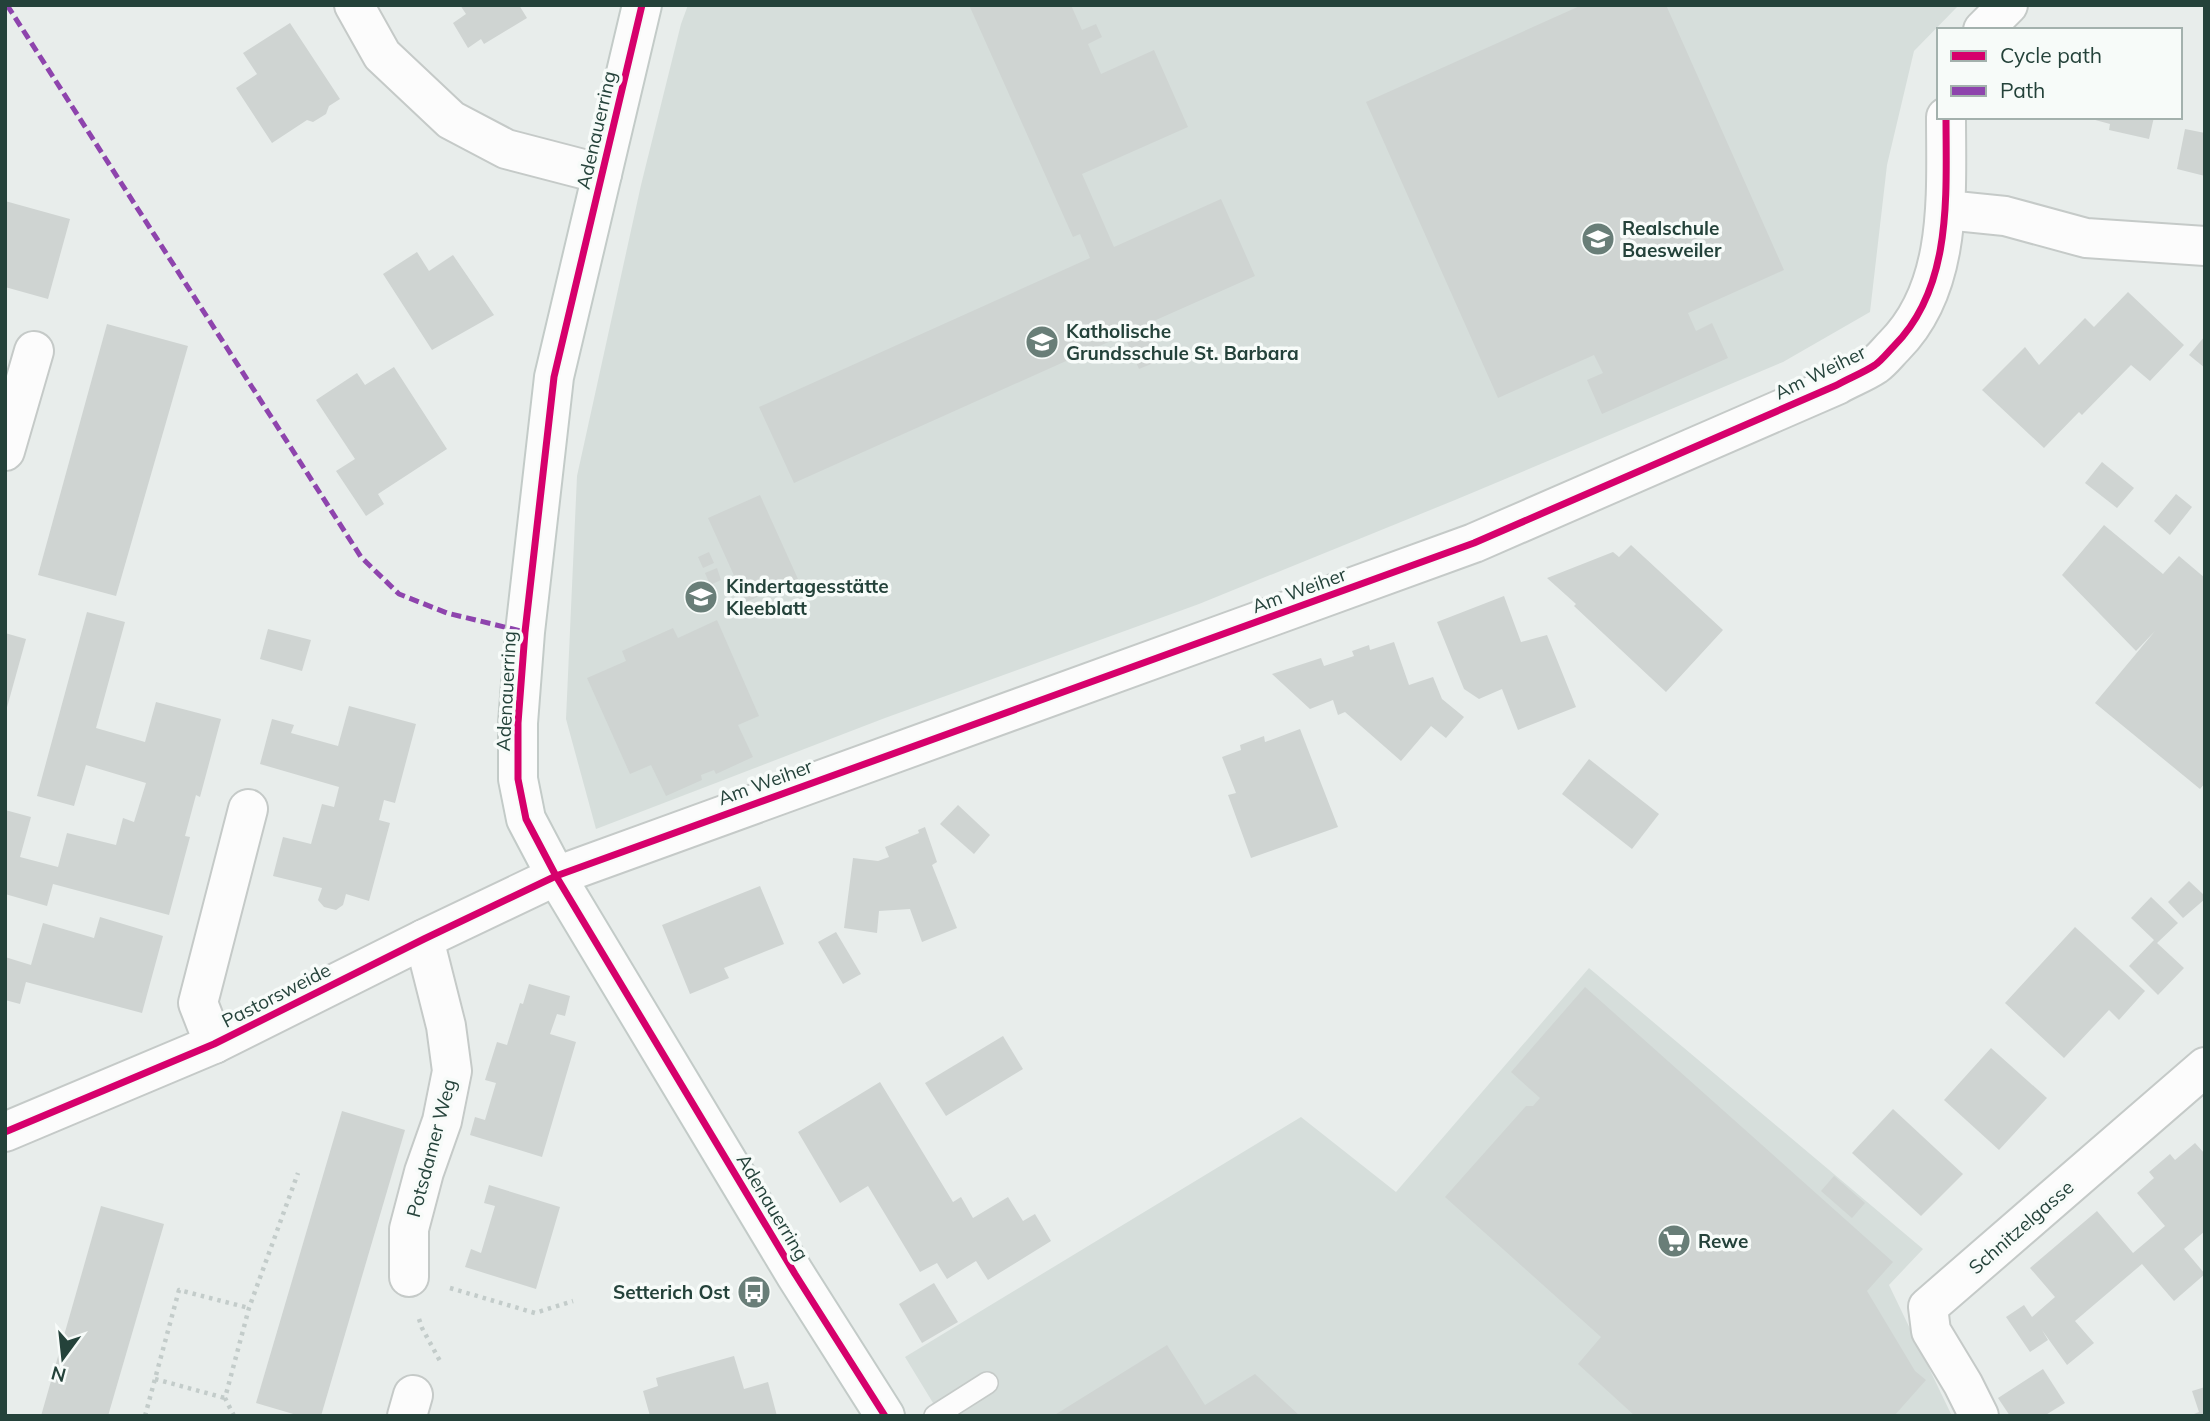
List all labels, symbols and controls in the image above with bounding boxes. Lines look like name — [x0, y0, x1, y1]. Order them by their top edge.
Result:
legend — [1937, 28, 2182, 119]
text: Cycle path — [2000, 42, 2102, 68]
street label: Adenauerring — [571, 69, 621, 191]
text: Path — [2000, 77, 2045, 103]
place label: Realschule Baesweiler — [1622, 216, 1722, 262]
school or university icon: Realschule Baesweiler — [1579, 220, 1617, 258]
place label: Katholische Grundsschule St. Barbara — [1066, 319, 1299, 365]
school or university icon: Katholische Grundsschule St. Barbara — [1023, 323, 1061, 361]
street label: Am Weiher — [1770, 340, 1870, 404]
street label: Am Weiher — [1248, 562, 1350, 618]
place label: Kindertagesstätte Kleeblatt — [726, 574, 889, 620]
school or university icon: Kindertagesstätte Kleeblatt — [682, 578, 720, 616]
street label: Adenauerring — [491, 630, 521, 752]
street label: Am Weiher — [714, 754, 816, 810]
street label: Pastorsweide — [218, 957, 334, 1033]
street label: Potsdamer Weg — [401, 1076, 461, 1220]
street label: Adenauerring — [732, 1149, 814, 1265]
street label: Schnitzelgasse — [1964, 1175, 2078, 1279]
supermarket icon: Rewe — [1655, 1222, 1693, 1260]
place label: Rewe — [1698, 1229, 1748, 1253]
bus stop icon: Setterich Ost — [735, 1273, 773, 1311]
place label: Setterich Ost — [613, 1280, 730, 1304]
north arrow — [28, 1323, 98, 1393]
text: N — [49, 1361, 69, 1388]

